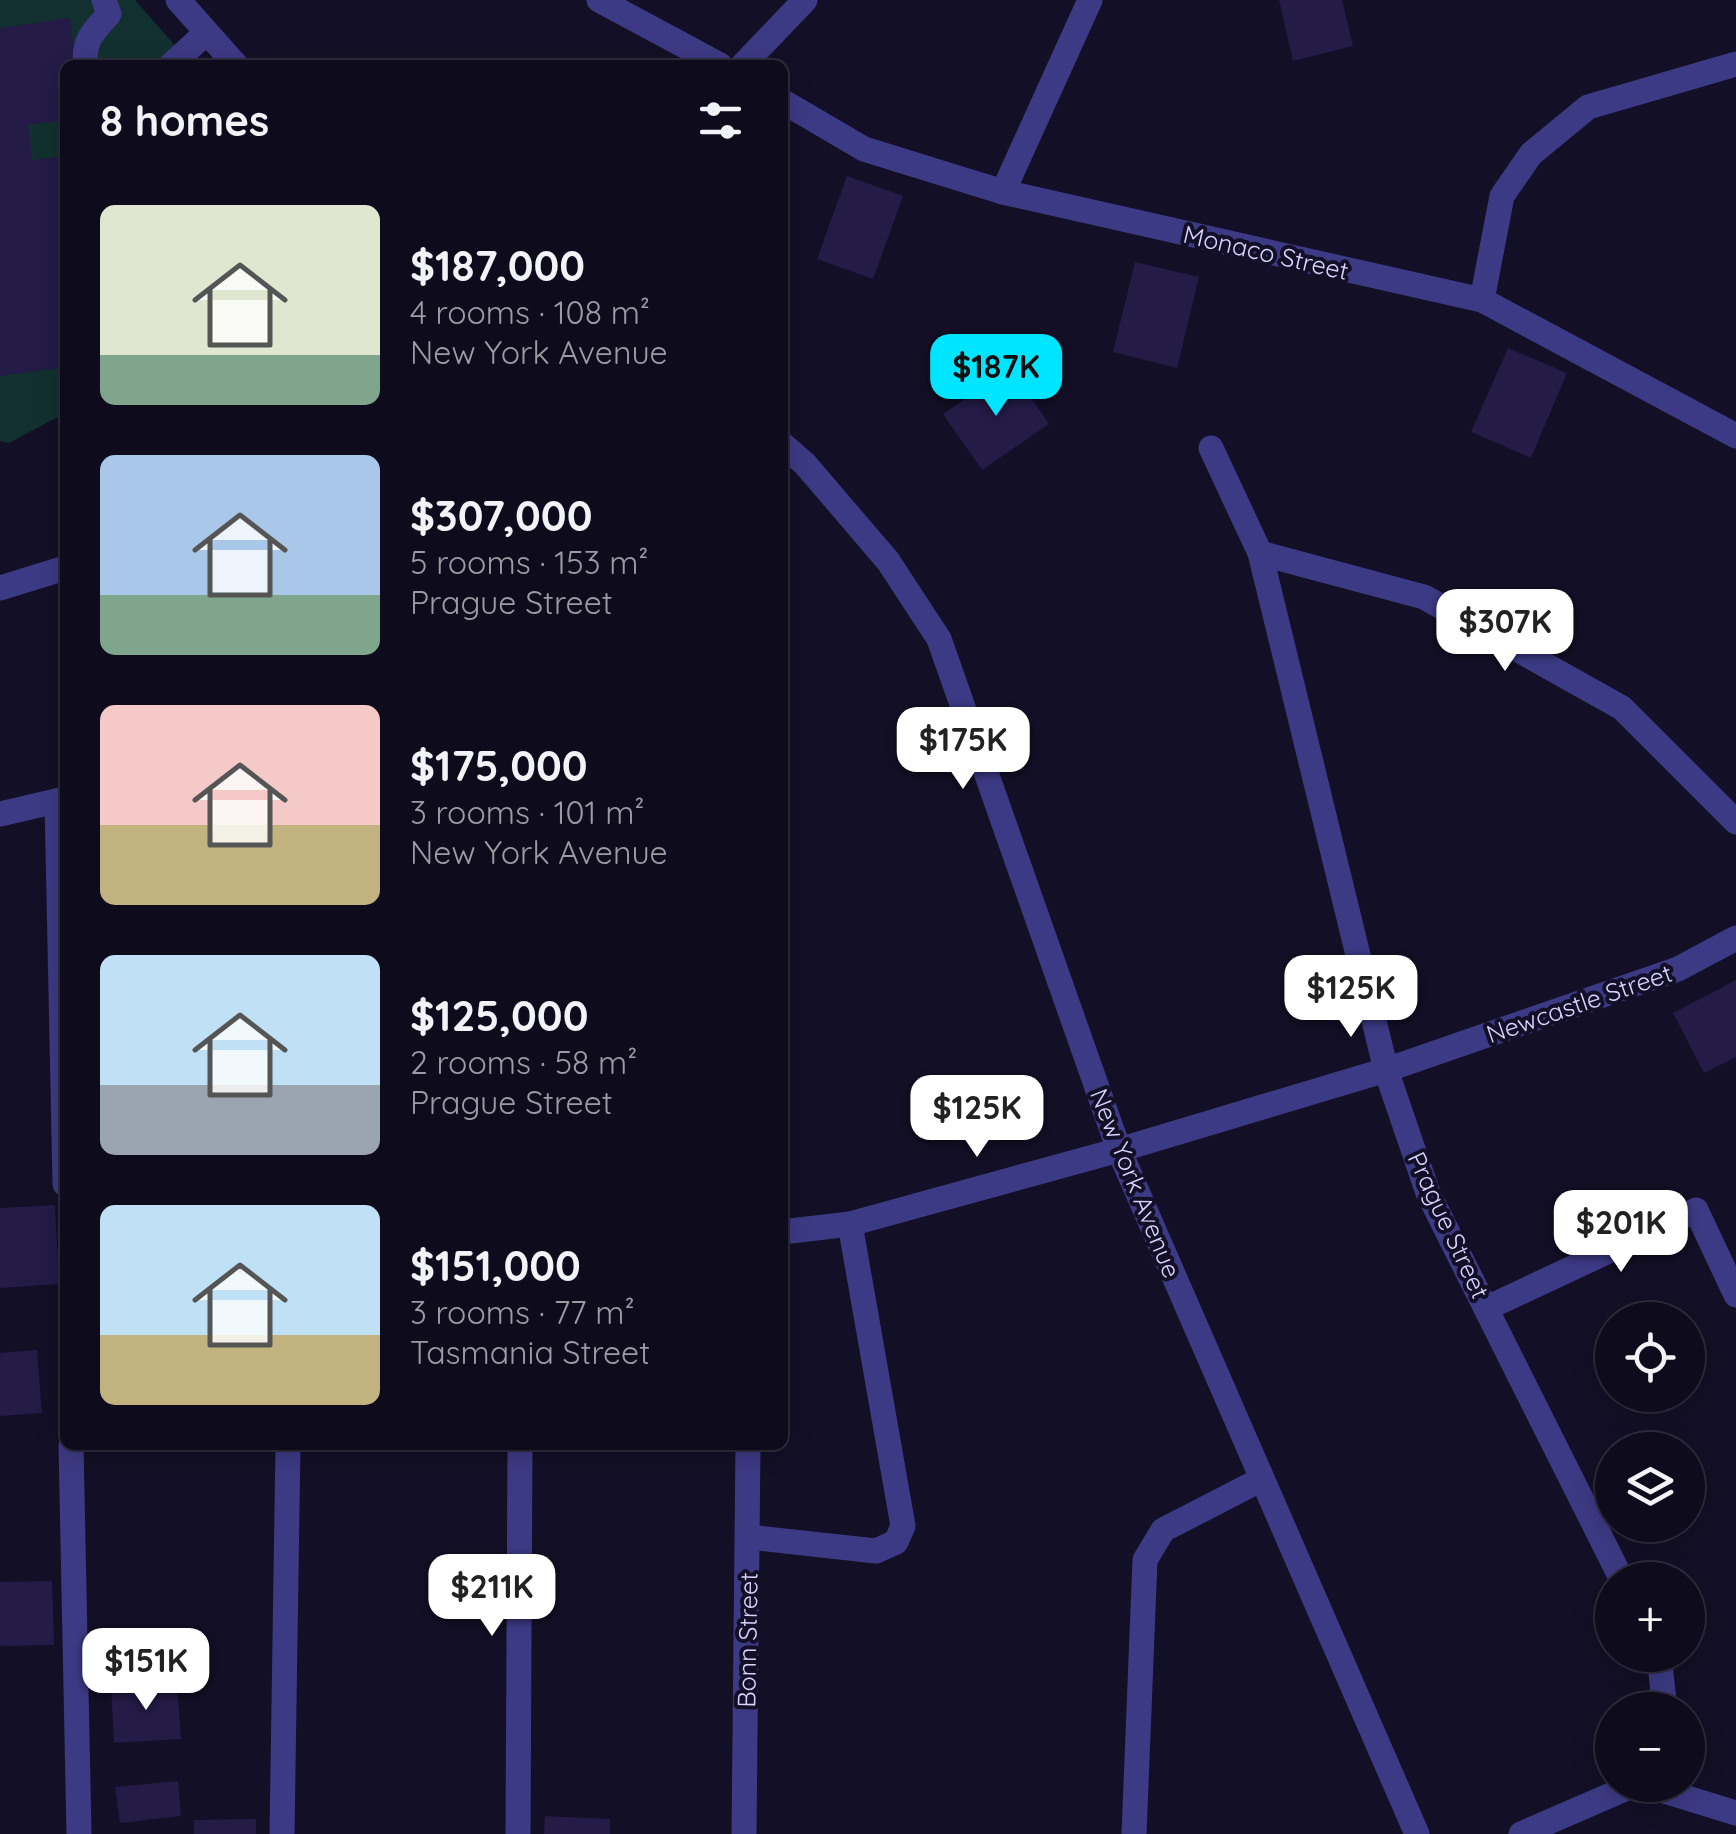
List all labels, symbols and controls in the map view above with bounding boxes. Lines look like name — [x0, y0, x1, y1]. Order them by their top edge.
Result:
icon: filters — [693, 93, 748, 148]
text: 8 homes — [100, 94, 269, 147]
street label: Monaco Street — [1180, 218, 1352, 286]
text: $187,000 — [410, 239, 585, 292]
icon: home — [180, 245, 300, 365]
text: 4 rooms · 108 m² — [410, 292, 650, 332]
text: New York Avenue — [410, 332, 668, 372]
pin: $187K — [926, 334, 1066, 419]
text: $187K — [952, 346, 1040, 386]
text: $307,000 — [410, 489, 592, 542]
icon: home — [180, 495, 300, 615]
text: 5 rooms · 153 m² — [410, 542, 648, 582]
text: Prague Street — [410, 582, 613, 622]
pin: $307K — [1435, 589, 1575, 674]
text: $307K — [1458, 601, 1552, 641]
pin: $175K — [893, 707, 1033, 792]
text: $175K — [919, 719, 1007, 759]
text: $175,000 — [410, 739, 588, 792]
icon: home — [180, 745, 300, 865]
text: 3 rooms · 101 m² — [410, 792, 644, 832]
text: New York Avenue — [410, 832, 668, 872]
pin: $125K — [1281, 955, 1421, 1040]
street label: Newcastle Street — [1482, 957, 1676, 1049]
text: $125K — [1306, 967, 1396, 1007]
text: $125,000 — [410, 989, 588, 1042]
icon: home — [180, 995, 300, 1115]
text: 2 rooms · 58 m² — [410, 1042, 637, 1082]
pin: $125K — [907, 1075, 1047, 1160]
text: Prague Street — [410, 1082, 613, 1122]
street label: New York Avenue — [1084, 1084, 1188, 1282]
text: $125K — [932, 1087, 1022, 1127]
street label: Prague Street — [1402, 1147, 1496, 1303]
pin: $201K — [1551, 1190, 1691, 1275]
text: $201K — [1576, 1202, 1666, 1242]
text: $151,000 — [410, 1239, 581, 1292]
icon: home — [180, 1245, 300, 1365]
text: 3 rooms · 77 m² — [410, 1292, 635, 1332]
map controls — [1595, 1302, 1705, 1802]
button: locate — [1595, 1302, 1705, 1412]
text: Tasmania Street — [410, 1332, 650, 1372]
button: layers — [1595, 1432, 1705, 1542]
pin: $211K — [422, 1554, 562, 1639]
button: + — [1595, 1562, 1705, 1672]
text: $211K — [450, 1566, 534, 1606]
street label: Bonn Street — [730, 1572, 764, 1708]
pin: $151K — [76, 1628, 216, 1713]
text: $151K — [104, 1640, 188, 1680]
button: − — [1595, 1692, 1705, 1802]

